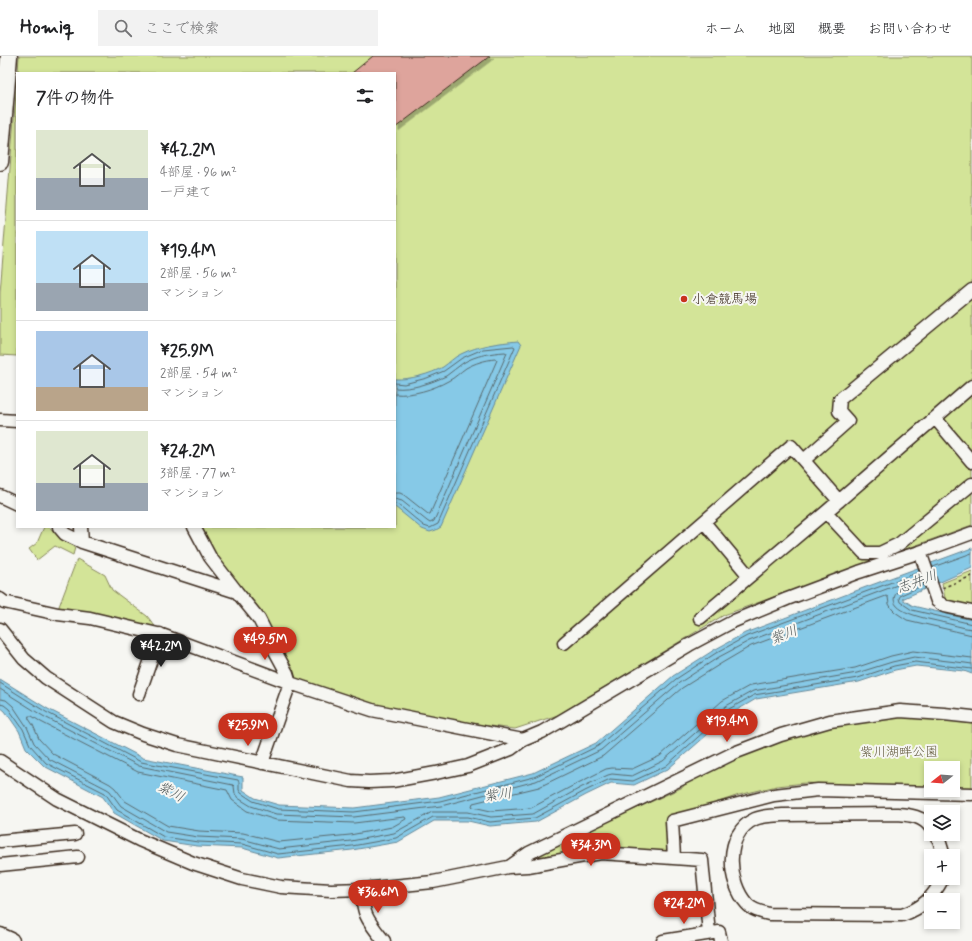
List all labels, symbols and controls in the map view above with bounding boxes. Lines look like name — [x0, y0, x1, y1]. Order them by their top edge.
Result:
search box — [98, 10, 378, 46]
text: Homiq — [20, 15, 74, 40]
icon: search — [112, 17, 134, 39]
text: ここで検索 — [144, 19, 219, 39]
text: ホーム — [705, 20, 746, 38]
text: 地図 — [768, 20, 796, 38]
text: 概要 — [818, 20, 846, 38]
text: お問い合わせ — [868, 20, 952, 38]
icon: filters — [354, 85, 376, 107]
text: 7件の物件 — [36, 87, 114, 109]
text: ¥42.2M — [160, 139, 215, 161]
icon: home — [68, 146, 116, 194]
text: 4部屋 · 96 m² — [160, 164, 237, 181]
text: 一戸建て — [160, 184, 212, 201]
text: ¥19.4M — [160, 240, 216, 262]
icon: home — [68, 247, 116, 295]
text: 2部屋 · 56 m² — [160, 265, 237, 282]
text: マンション — [160, 285, 224, 302]
place label: 小倉競馬場 — [692, 291, 757, 308]
marker: 小倉競馬場 — [679, 294, 689, 304]
text: ¥25.9M — [160, 340, 214, 362]
icon: home — [68, 347, 116, 395]
text: 2部屋 · 54 m² — [160, 365, 238, 382]
text: マンション — [160, 385, 224, 402]
text: ¥24.2M — [160, 440, 215, 462]
icon: home — [68, 447, 116, 495]
text: 3部屋 · 77 m² — [160, 465, 236, 482]
text: マンション — [160, 485, 224, 502]
water label: 志井川 — [894, 566, 940, 598]
water label: 紫川 — [768, 621, 800, 649]
pin: ¥49.5M — [232, 627, 298, 661]
text: ¥49.5M — [243, 631, 287, 648]
pin: ¥42.2M — [128, 634, 194, 668]
text: ¥42.2M — [140, 638, 182, 655]
pin: ¥19.4M — [694, 709, 760, 743]
pin: ¥25.9M — [215, 713, 281, 747]
text: ¥19.4M — [706, 713, 748, 730]
text: ¥25.9M — [227, 717, 269, 734]
park label: 紫川湖畔公園 — [860, 744, 938, 761]
north arrow — [924, 761, 960, 797]
map controls — [924, 761, 960, 929]
water label: 紫川 — [154, 777, 188, 807]
water label: 紫川 — [483, 784, 513, 806]
button: layers — [924, 805, 960, 841]
pin: ¥34.3M — [558, 833, 624, 867]
text: ¥34.3M — [570, 837, 612, 854]
button: + — [924, 849, 960, 885]
pin: ¥36.6M — [345, 880, 411, 914]
text: ¥36.6M — [357, 884, 399, 901]
pin: ¥24.2M — [651, 891, 717, 925]
button: − — [924, 893, 960, 929]
text: ¥24.2M — [663, 895, 705, 912]

